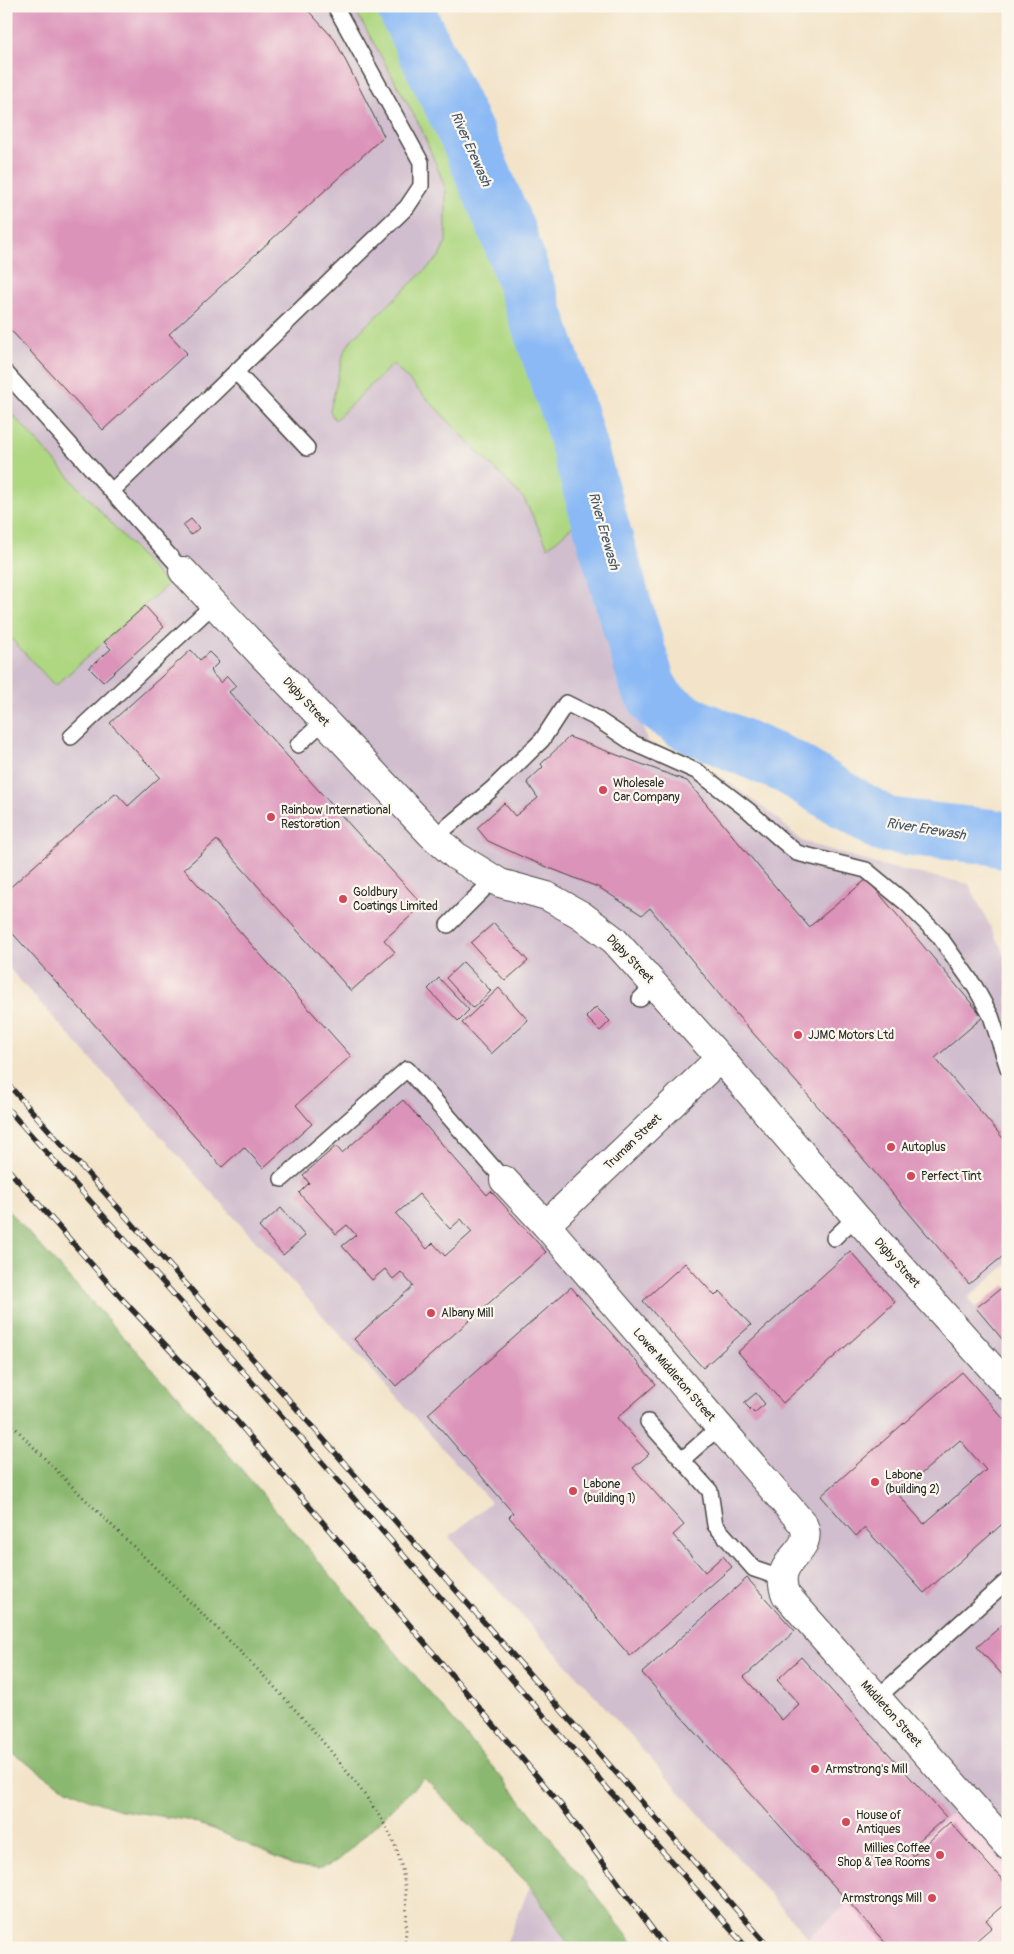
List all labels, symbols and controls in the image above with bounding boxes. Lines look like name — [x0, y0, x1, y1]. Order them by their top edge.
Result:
water label: River Erewash — [447, 109, 496, 190]
water label: River Erewash — [585, 490, 624, 573]
street label: Digby Street — [279, 674, 333, 730]
place label: Wholesale Car Company — [613, 776, 680, 805]
marker: Wholesale Car Company — [597, 784, 609, 796]
place label: Rainbow International Restoration — [281, 803, 391, 832]
marker: Rainbow International Restoration — [265, 811, 277, 823]
water label: River Erewash — [885, 814, 968, 844]
place label: Goldbury Coatings Limited — [353, 885, 438, 914]
marker: Goldbury Coatings Limited — [337, 893, 349, 905]
street label: Digby Street — [603, 932, 657, 987]
place label: JJMC Motors Ltd — [808, 1028, 894, 1043]
marker: JJMC Motors Ltd — [792, 1029, 804, 1041]
street label: Truman Street — [601, 1111, 665, 1173]
place label: Autoplus — [901, 1140, 946, 1155]
marker: Autoplus — [885, 1141, 897, 1153]
place label: Perfect Tint — [921, 1169, 982, 1184]
marker: Perfect Tint — [905, 1170, 917, 1182]
street label: Digby Street — [871, 1235, 923, 1291]
place label: Albany Mill — [441, 1306, 494, 1321]
marker: Albany Mill — [425, 1307, 437, 1319]
street label: Lower Middleton Street — [629, 1325, 719, 1425]
place label: Labone (building 2) — [885, 1468, 940, 1497]
marker: Labone (building 2) — [869, 1476, 881, 1488]
place label: Labone (building 1) — [583, 1477, 636, 1506]
marker: Labone (building 1) — [567, 1485, 579, 1497]
street label: Middleton Street — [857, 1678, 925, 1750]
place label: Armstrong's Mill — [825, 1762, 908, 1777]
marker: Armstrong's Mill — [809, 1763, 821, 1775]
place label: House of Antiques — [856, 1808, 901, 1837]
marker: House of Antiques — [840, 1816, 852, 1828]
place label: Millies Coffee Shop & Tea Rooms — [837, 1841, 931, 1870]
marker: Millies Coffee Shop & Tea Rooms — [934, 1849, 946, 1861]
place label: Armstrongs Mill — [842, 1891, 922, 1906]
marker: Armstrongs Mill — [926, 1892, 938, 1904]

